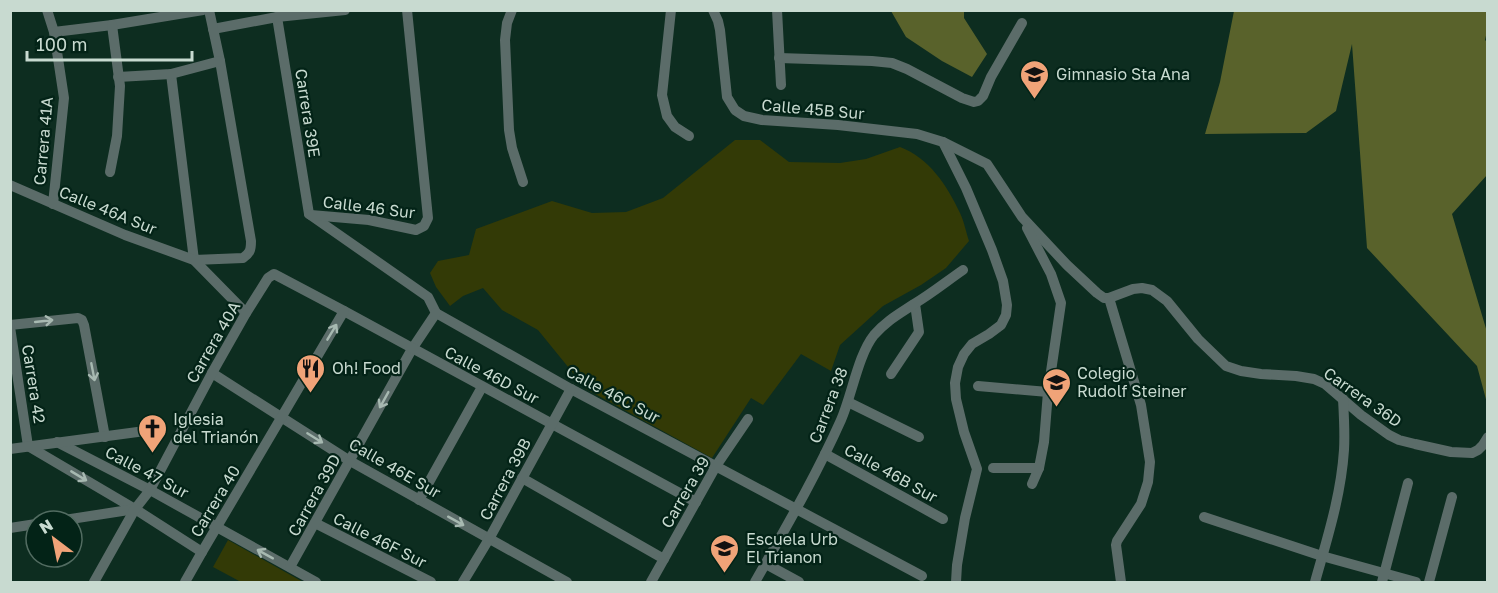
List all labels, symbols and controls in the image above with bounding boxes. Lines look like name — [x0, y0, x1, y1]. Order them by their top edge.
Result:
scale bar — [27, 24, 192, 62]
text: 100 m — [36, 33, 87, 55]
school or university icon: Gimnasio Sta Ana — [1019, 58, 1051, 100]
place label: Gimnasio Sta Ana — [1056, 64, 1190, 84]
street label: Carrera 39E — [291, 67, 325, 159]
street label: Calle 45B Sur — [761, 95, 865, 123]
street label: Carrera 41A — [29, 96, 57, 186]
street label: Calle 46A Sur — [56, 181, 160, 239]
street label: Calle 46 Sur — [322, 191, 416, 223]
street label: Carrera 40A — [182, 297, 245, 386]
one-way arrow — [34, 315, 54, 326]
one-way arrow — [326, 324, 338, 341]
street label: Calle 46D Sur — [441, 342, 543, 408]
street label: Carrera 42 — [18, 343, 50, 425]
restaurant icon: Oh! Food — [295, 352, 327, 394]
place label: Oh! Food — [332, 358, 401, 378]
street label: Calle 46C Sur — [562, 361, 664, 427]
one-way arrow — [88, 362, 99, 382]
place label: Colegio Rudolf Steiner — [1077, 363, 1187, 401]
street label: Carrera 36D — [1320, 363, 1406, 431]
street label: Carrera 38 — [804, 364, 852, 446]
school or university icon: Colegio Rudolf Steiner — [1040, 366, 1072, 408]
one-way arrow — [378, 391, 390, 408]
place label: Iglesia del Trianón — [173, 409, 259, 447]
church icon: Iglesia del Trianón — [136, 412, 168, 454]
one-way arrow — [306, 433, 323, 445]
street label: Calle 46E Sur — [346, 434, 444, 502]
street label: Carrera 39B — [475, 434, 535, 524]
street label: Calle 46B Sur — [841, 439, 941, 507]
street label: Calle 47 Sur — [102, 442, 192, 502]
street label: Carrera 39D — [283, 450, 345, 540]
street label: Carrera 39 — [656, 452, 714, 532]
street label: Carrera 40 — [186, 461, 244, 541]
one-way arrow — [70, 470, 87, 482]
street label: Calle 46F Sur — [330, 508, 430, 572]
north arrow — [24, 509, 84, 569]
text: N — [36, 515, 57, 538]
one-way arrow — [447, 515, 464, 527]
place label: Escuela Urb El Trianon — [746, 529, 838, 567]
school or university icon: Escuela Urb El Trianon — [709, 532, 741, 574]
one-way arrow — [257, 548, 275, 559]

